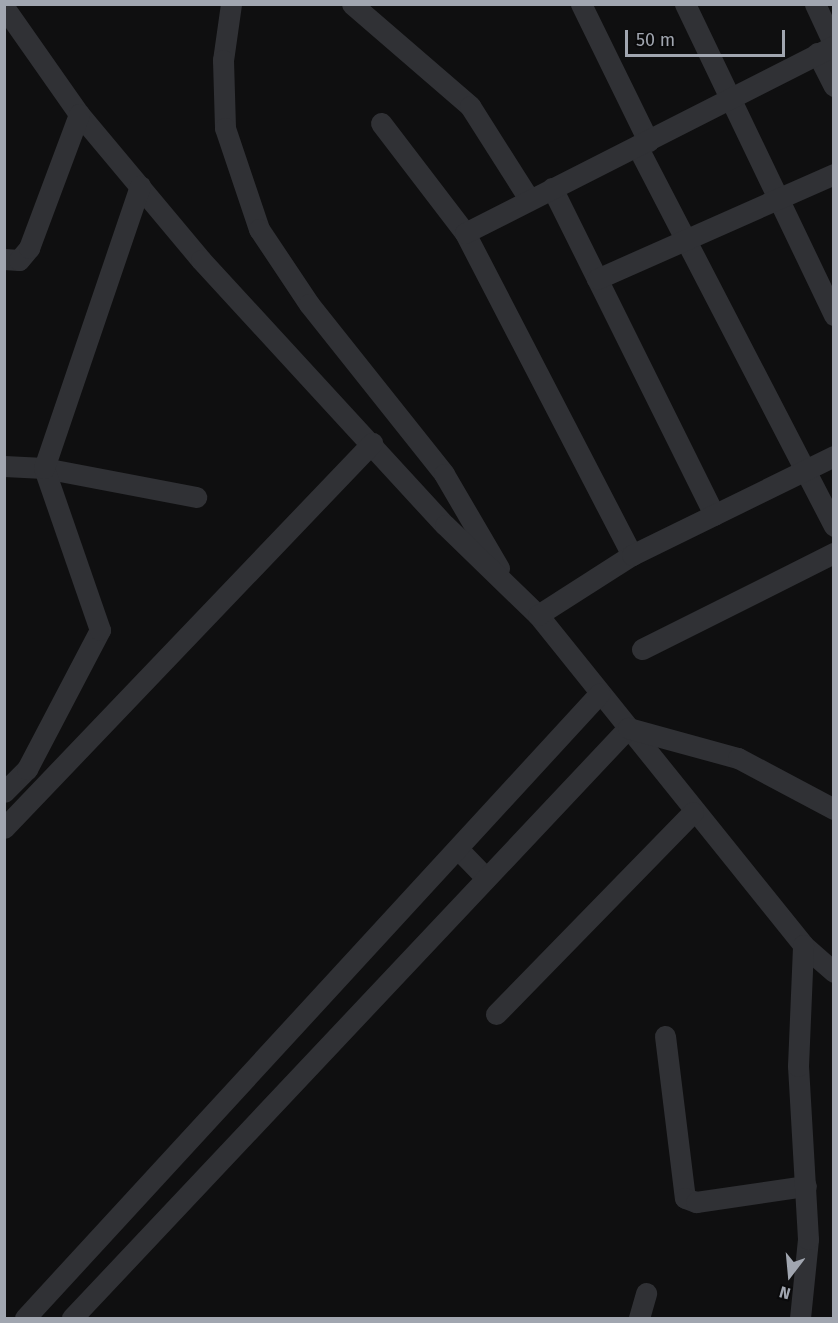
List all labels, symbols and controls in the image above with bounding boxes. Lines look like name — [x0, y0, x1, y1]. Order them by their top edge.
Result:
scale bar — [628, 18, 788, 56]
text: 50 m — [636, 29, 675, 51]
north arrow — [760, 1245, 820, 1305]
text: N — [777, 1282, 793, 1303]

